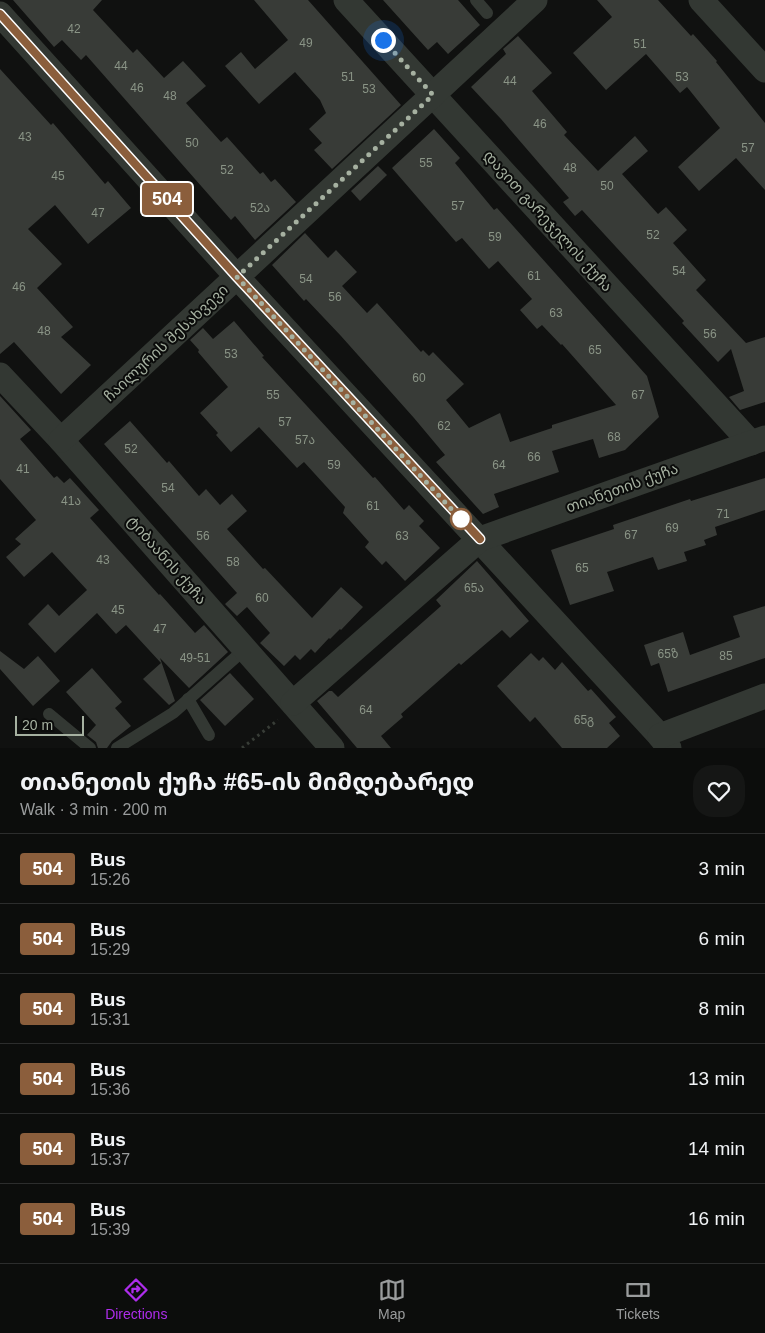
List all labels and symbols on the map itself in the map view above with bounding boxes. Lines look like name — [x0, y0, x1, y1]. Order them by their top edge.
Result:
house number: 42 — [67, 22, 81, 36]
your location — [371, 28, 396, 53]
house number: 49 — [299, 36, 313, 50]
house number: 51 — [633, 37, 647, 51]
house number: 44 — [114, 59, 128, 73]
house number: 51 — [341, 70, 355, 84]
house number: 53 — [675, 70, 689, 84]
house number: 44 — [503, 74, 517, 88]
house number: 46 — [130, 81, 144, 95]
house number: 53 — [362, 82, 376, 96]
house number: 48 — [163, 89, 177, 103]
house number: 46 — [533, 117, 547, 131]
house number: 43 — [18, 130, 32, 144]
house number: 50 — [185, 136, 199, 150]
house number: 57 — [741, 141, 755, 155]
street label: დავით გარეჯელის ქუჩა — [480, 147, 616, 295]
house number: 55 — [419, 156, 433, 170]
house number: 48 — [563, 161, 577, 175]
house number: 52 — [220, 163, 234, 177]
house number: 45 — [51, 169, 65, 183]
house number: 50 — [600, 179, 614, 193]
line badge: 504 — [138, 183, 196, 215]
house number: 57 — [451, 199, 465, 213]
house number: 52ა — [250, 201, 270, 215]
house number: 47 — [91, 206, 105, 220]
house number: 52 — [646, 228, 660, 242]
house number: 59 — [488, 230, 502, 244]
house number: 54 — [672, 264, 686, 278]
house number: 61 — [527, 269, 541, 283]
house number: 54 — [299, 272, 313, 286]
house number: 46 — [12, 280, 26, 294]
street label: ჩაილურის შესახვევი — [100, 281, 232, 405]
house number: 56 — [328, 290, 342, 304]
house number: 63 — [549, 306, 563, 320]
house number: 48 — [37, 324, 51, 338]
house number: 56 — [703, 327, 717, 341]
house number: 65 — [588, 343, 602, 357]
house number: 53 — [224, 347, 238, 361]
house number: 60 — [412, 371, 426, 385]
house number: 55 — [266, 388, 280, 402]
house number: 67 — [631, 388, 645, 402]
house number: 57 — [278, 415, 292, 429]
house number: 62 — [437, 419, 451, 433]
house number: 68 — [607, 430, 621, 444]
house number: 57ა — [295, 433, 315, 447]
house number: 52 — [124, 442, 138, 456]
house number: 66 — [527, 450, 541, 464]
house number: 59 — [327, 458, 341, 472]
house number: 64 — [492, 458, 506, 472]
street label: თიანეთის ქუჩა — [564, 459, 680, 517]
house number: 41 — [16, 462, 30, 476]
house number: 54 — [161, 481, 175, 495]
house number: 41ა — [61, 494, 81, 508]
house number: 61 — [366, 499, 380, 513]
house number: 71 — [716, 507, 730, 521]
unlabelled marker — [450, 508, 472, 530]
street label: ტიბაანის ქუჩა — [124, 512, 210, 608]
house number: 69 — [665, 521, 679, 535]
house number: 67 — [624, 528, 638, 542]
house number: 56 — [196, 529, 210, 543]
house number: 63 — [395, 529, 409, 543]
house number: 43 — [96, 553, 110, 567]
house number: 58 — [226, 555, 240, 569]
house number: 65 — [575, 561, 589, 575]
house number: 65ა — [464, 581, 484, 595]
house number: 60 — [255, 591, 269, 605]
house number: 45 — [111, 603, 125, 617]
house number: 47 — [153, 622, 167, 636]
house number: 65ზ — [658, 647, 678, 661]
house number: 85 — [719, 649, 733, 663]
house number: 49-51 — [180, 651, 211, 665]
house number: 64 — [359, 703, 373, 717]
scale bar — [15, 713, 84, 736]
house number: 65გ — [574, 713, 594, 727]

